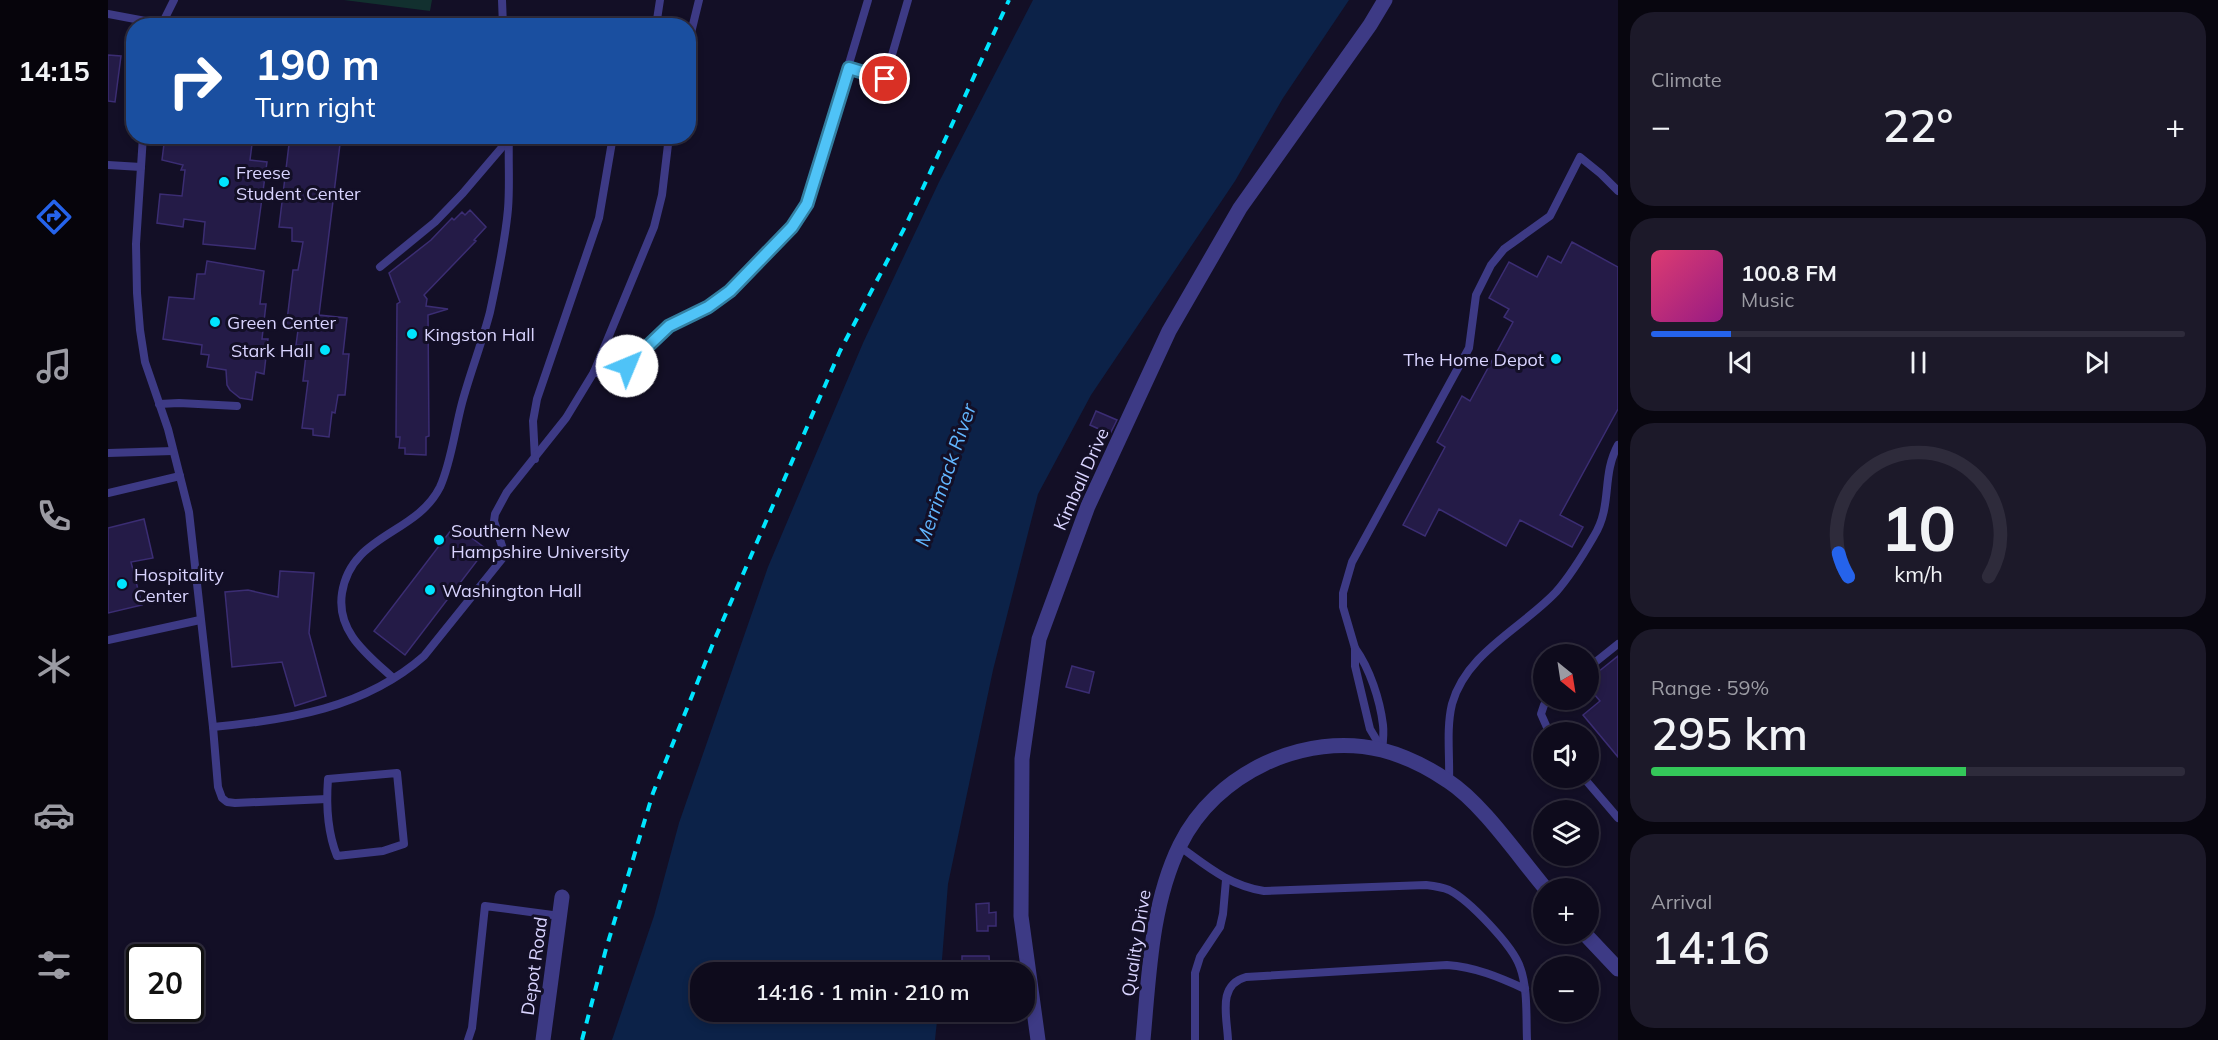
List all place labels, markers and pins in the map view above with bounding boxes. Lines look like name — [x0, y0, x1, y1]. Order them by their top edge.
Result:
pin — [859, 53, 910, 104]
place label: Freese Student Center — [236, 161, 361, 205]
marker: Freese Student Center — [217, 175, 231, 189]
place label: Green Center — [227, 311, 336, 334]
marker: Green Center — [208, 315, 222, 329]
place label: Kingston Hall — [424, 323, 535, 346]
marker: Kingston Hall — [405, 327, 419, 341]
place label: Stark Hall — [231, 339, 313, 362]
marker: Stark Hall — [318, 343, 332, 357]
place label: The Home Depot — [1403, 348, 1544, 371]
marker: The Home Depot — [1549, 352, 1563, 366]
place label: Southern New Hampshire University — [451, 519, 630, 563]
marker: Southern New Hampshire University — [432, 533, 446, 547]
place label: Hospitality Center — [134, 563, 224, 607]
marker: Hospitality Center — [115, 577, 129, 591]
place label: Washington Hall — [442, 579, 582, 602]
marker: Washington Hall — [423, 583, 437, 597]

